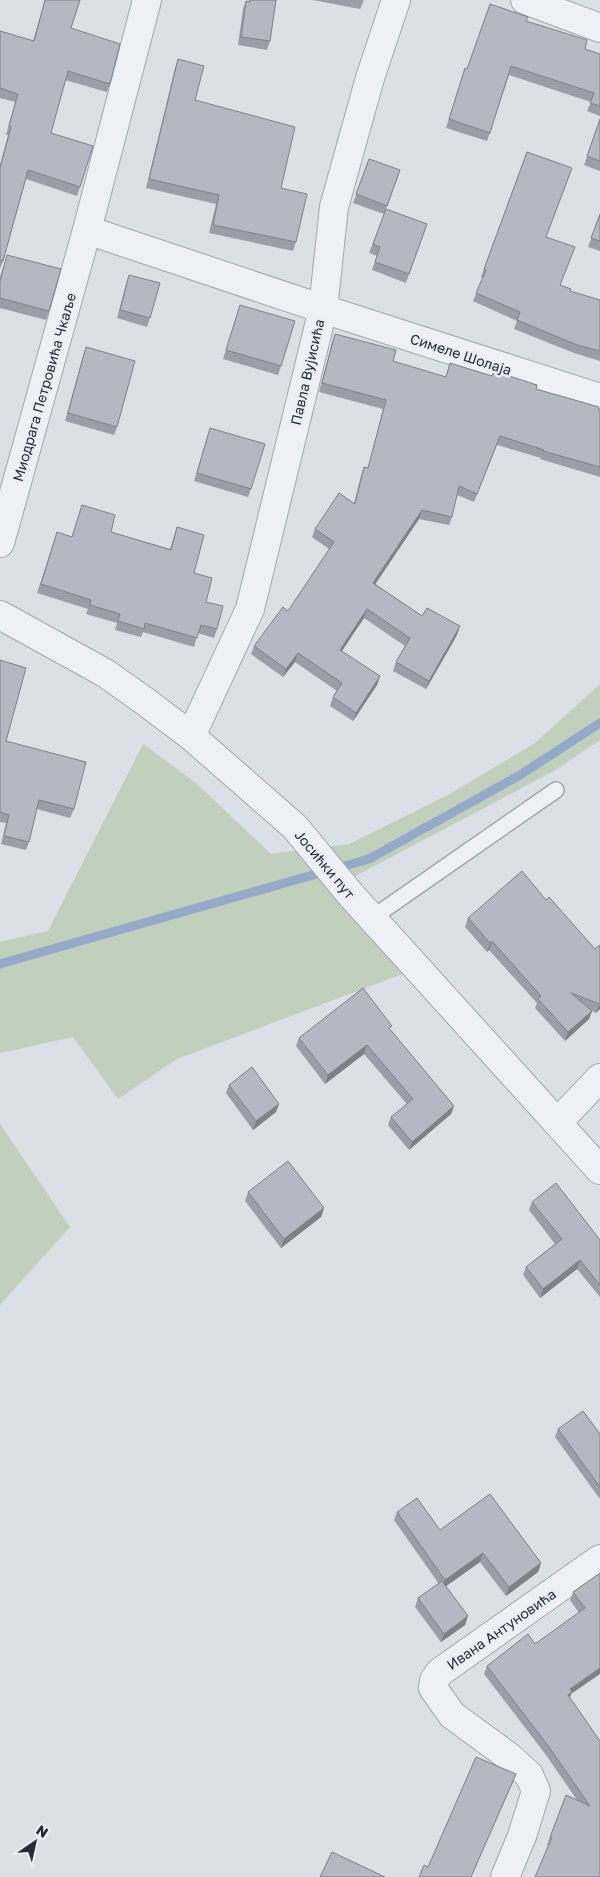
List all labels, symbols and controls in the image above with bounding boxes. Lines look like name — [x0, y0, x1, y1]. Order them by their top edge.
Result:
street label: Миодрага Петровића Чкаље — [9, 291, 79, 483]
street label: Павла Вујисића — [287, 317, 327, 427]
street label: Симеле Шолаја — [408, 330, 514, 378]
street label: Јосићки пут — [291, 826, 359, 902]
street label: Ивана Антуновића — [443, 1585, 559, 1673]
north arrow — [10, 1817, 60, 1867]
text: N — [33, 1821, 52, 1841]

